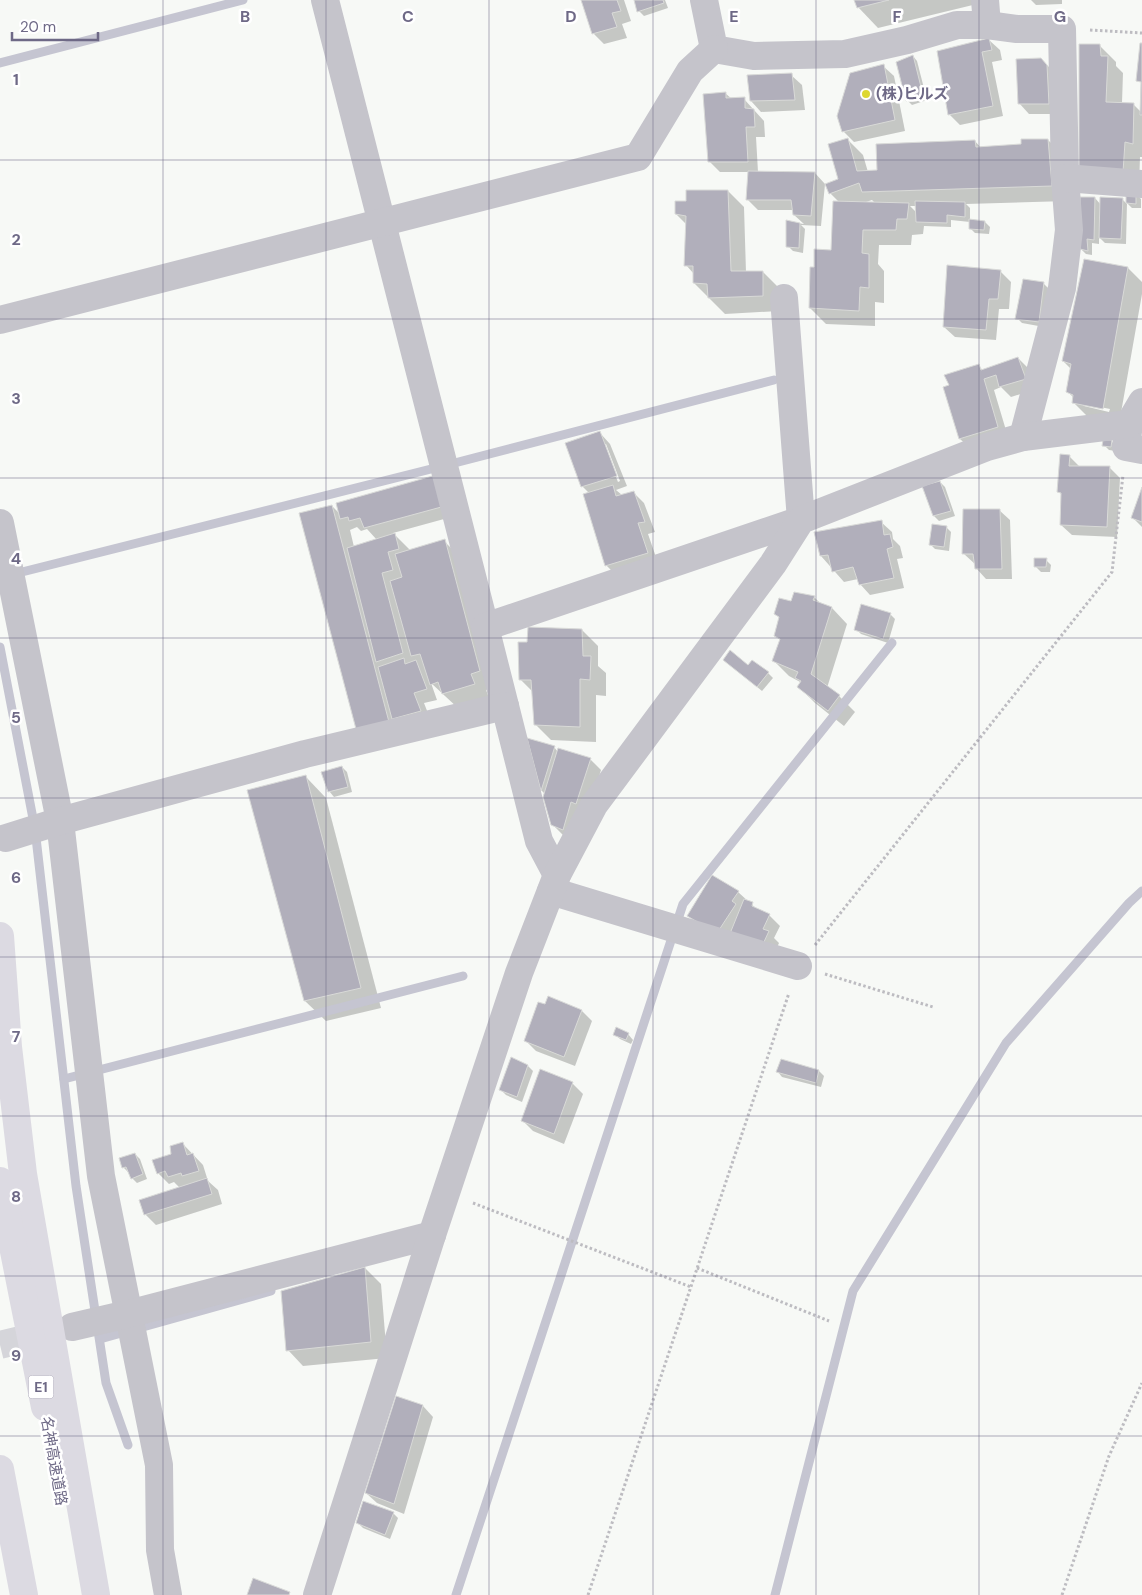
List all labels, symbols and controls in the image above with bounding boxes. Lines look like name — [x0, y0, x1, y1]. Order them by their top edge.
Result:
text: B — [240, 6, 250, 27]
text: C — [402, 6, 414, 27]
text: D — [565, 6, 577, 27]
text: E — [729, 6, 739, 27]
text: F — [893, 6, 902, 27]
text: G — [1054, 6, 1066, 27]
scale bar — [12, 10, 99, 42]
text: 20 m — [20, 17, 56, 37]
text: 1 — [13, 69, 19, 90]
place label: (株)ヒルズ — [876, 84, 948, 104]
marker: (株)ヒルズ — [860, 88, 872, 100]
text: 2 — [11, 229, 21, 250]
text: 3 — [11, 388, 21, 409]
text: 4 — [11, 548, 21, 569]
text: 5 — [11, 707, 21, 728]
text: 6 — [11, 867, 21, 888]
text: 7 — [12, 1026, 21, 1047]
text: 8 — [11, 1186, 21, 1207]
text: 9 — [11, 1345, 21, 1366]
road number: E1 — [28, 1375, 54, 1398]
street label: 名神高速道路 — [36, 1415, 72, 1507]

